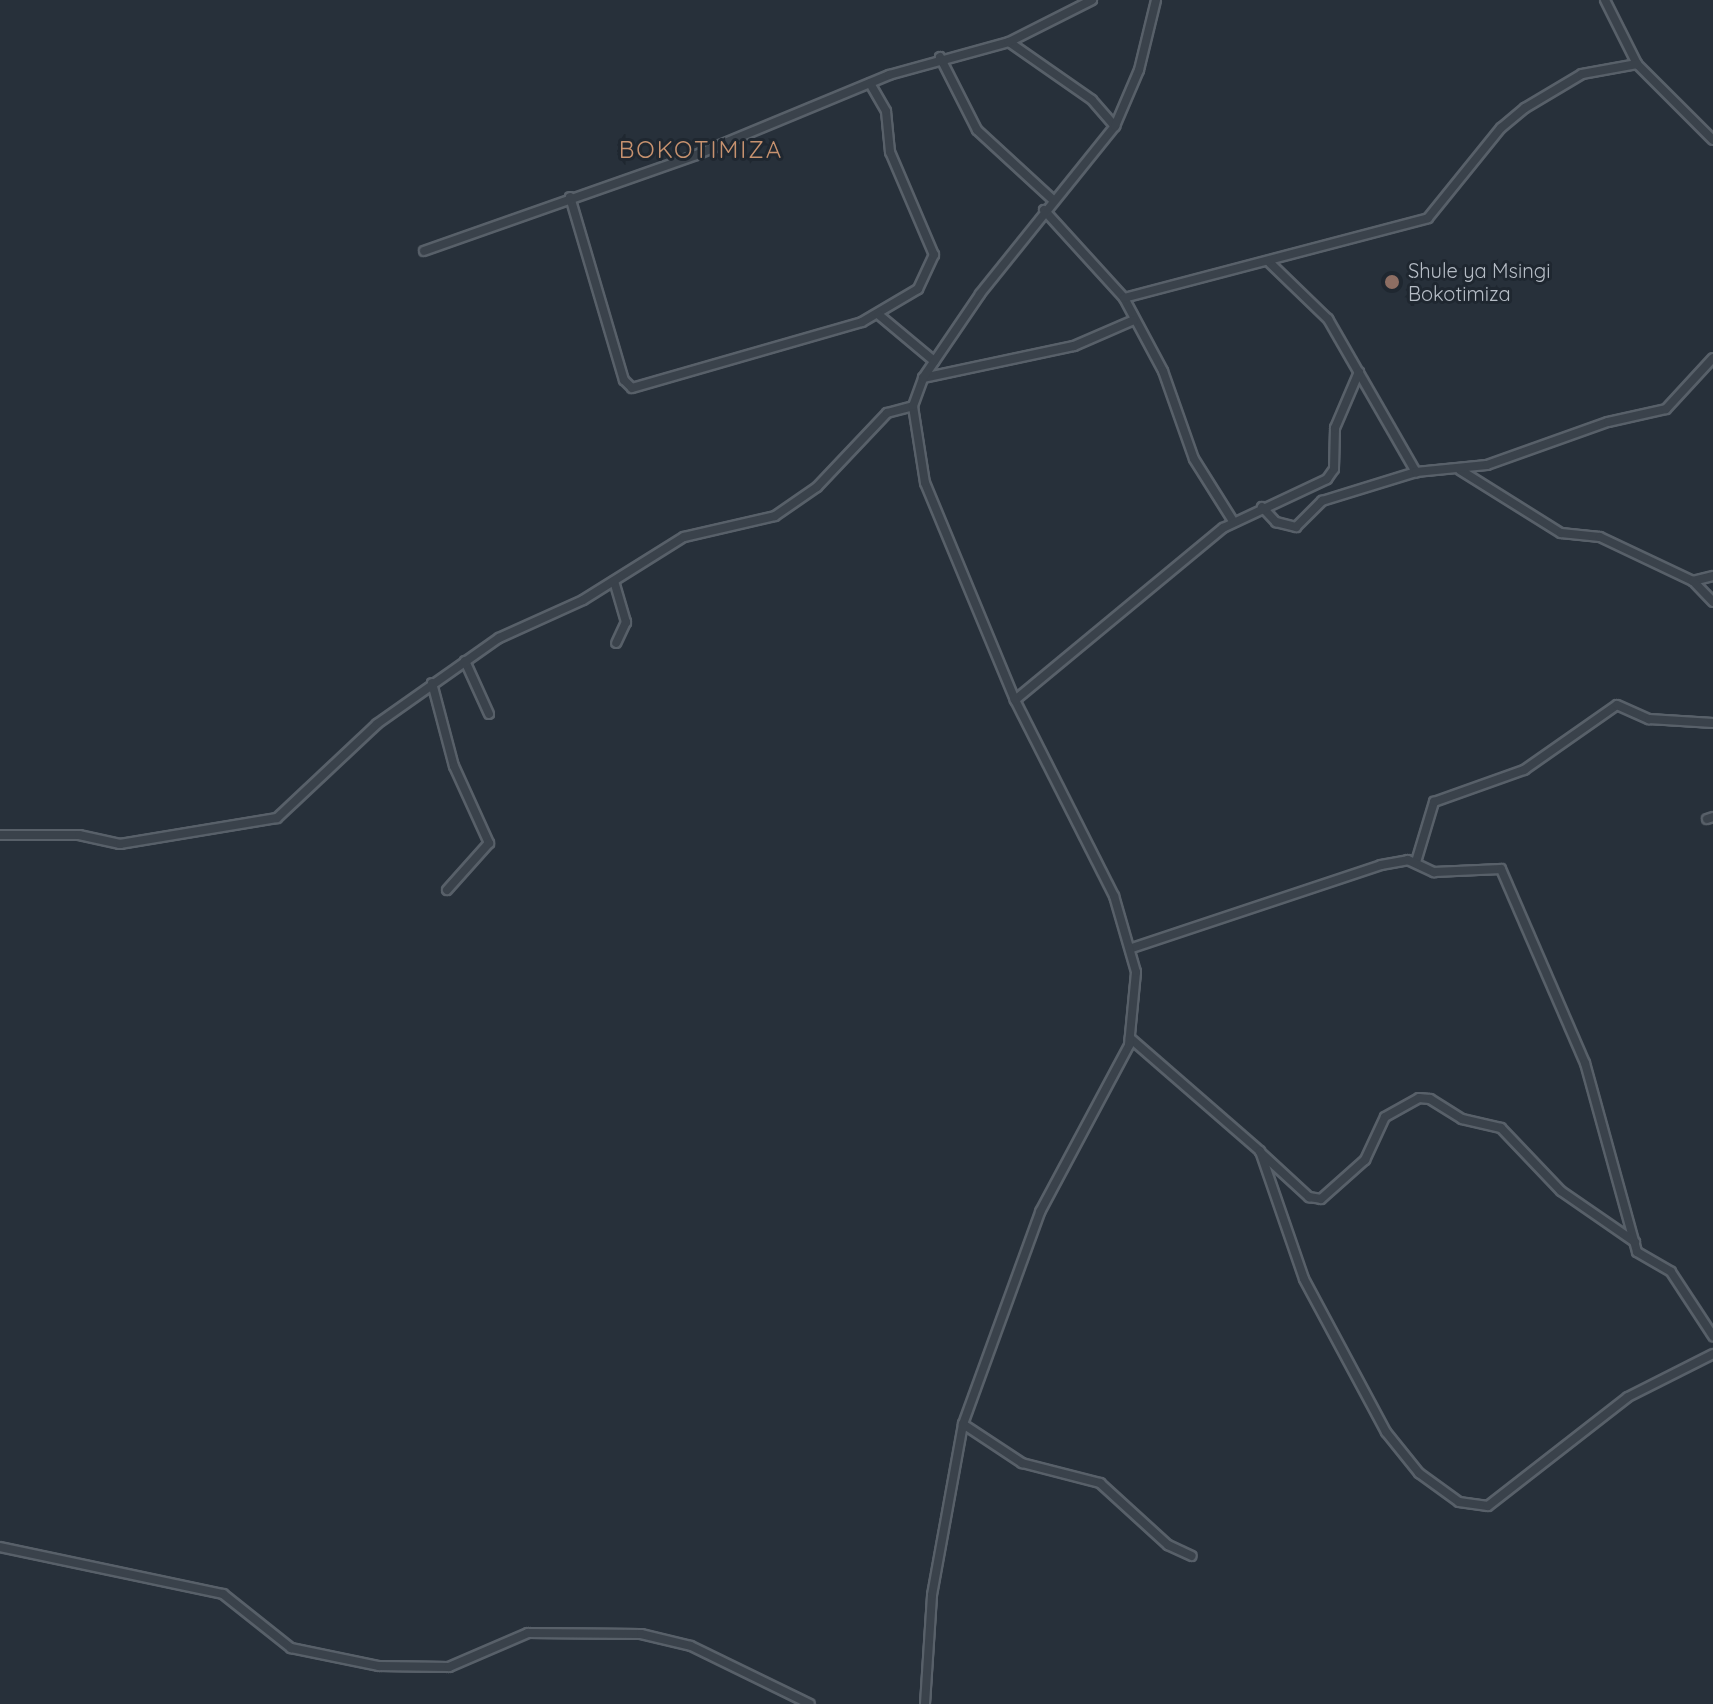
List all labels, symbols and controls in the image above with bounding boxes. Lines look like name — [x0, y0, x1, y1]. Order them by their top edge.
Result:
district label: BOKOTIMIZA — [619, 136, 783, 164]
place label: Shule ya Msingi Bokotimiza — [1408, 258, 1551, 305]
marker: Shule ya Msingi Bokotimiza — [1383, 273, 1401, 291]

